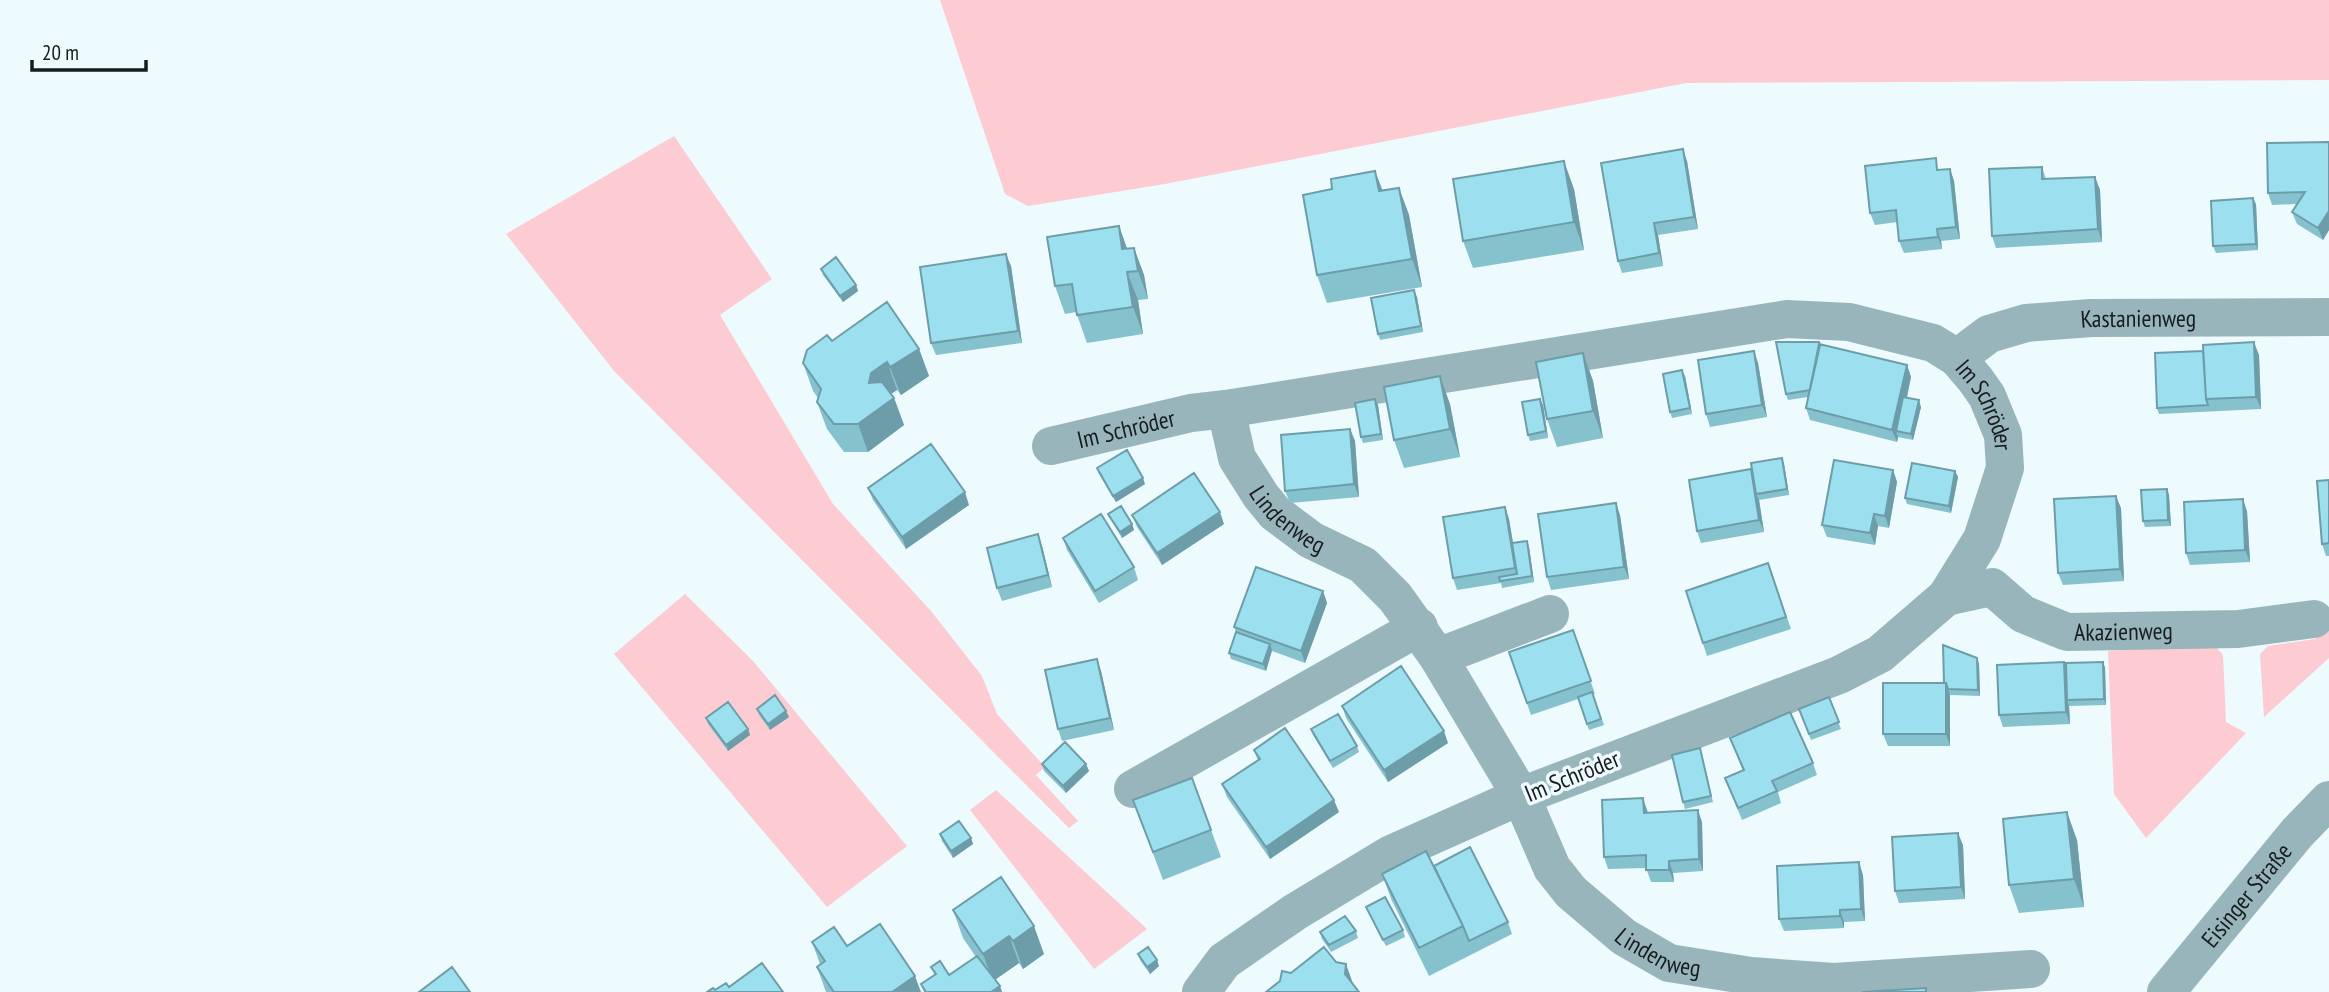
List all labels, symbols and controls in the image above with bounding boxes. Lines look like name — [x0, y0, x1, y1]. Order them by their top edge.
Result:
scale bar — [32, 28, 145, 72]
text: 20 m — [42, 39, 79, 66]
street label: Kastanienweg — [2079, 302, 2196, 334]
street label: Im Schröder — [1949, 352, 2019, 451]
street label: Im Schröder — [1074, 402, 1178, 455]
street label: Lindenweg — [1243, 480, 1330, 560]
street label: Akazienweg — [2074, 615, 2173, 647]
street label: Im Schröder — [1520, 743, 1624, 809]
street label: Eisinger Straße — [2194, 836, 2298, 953]
street label: Lindenweg — [1609, 921, 1703, 983]

